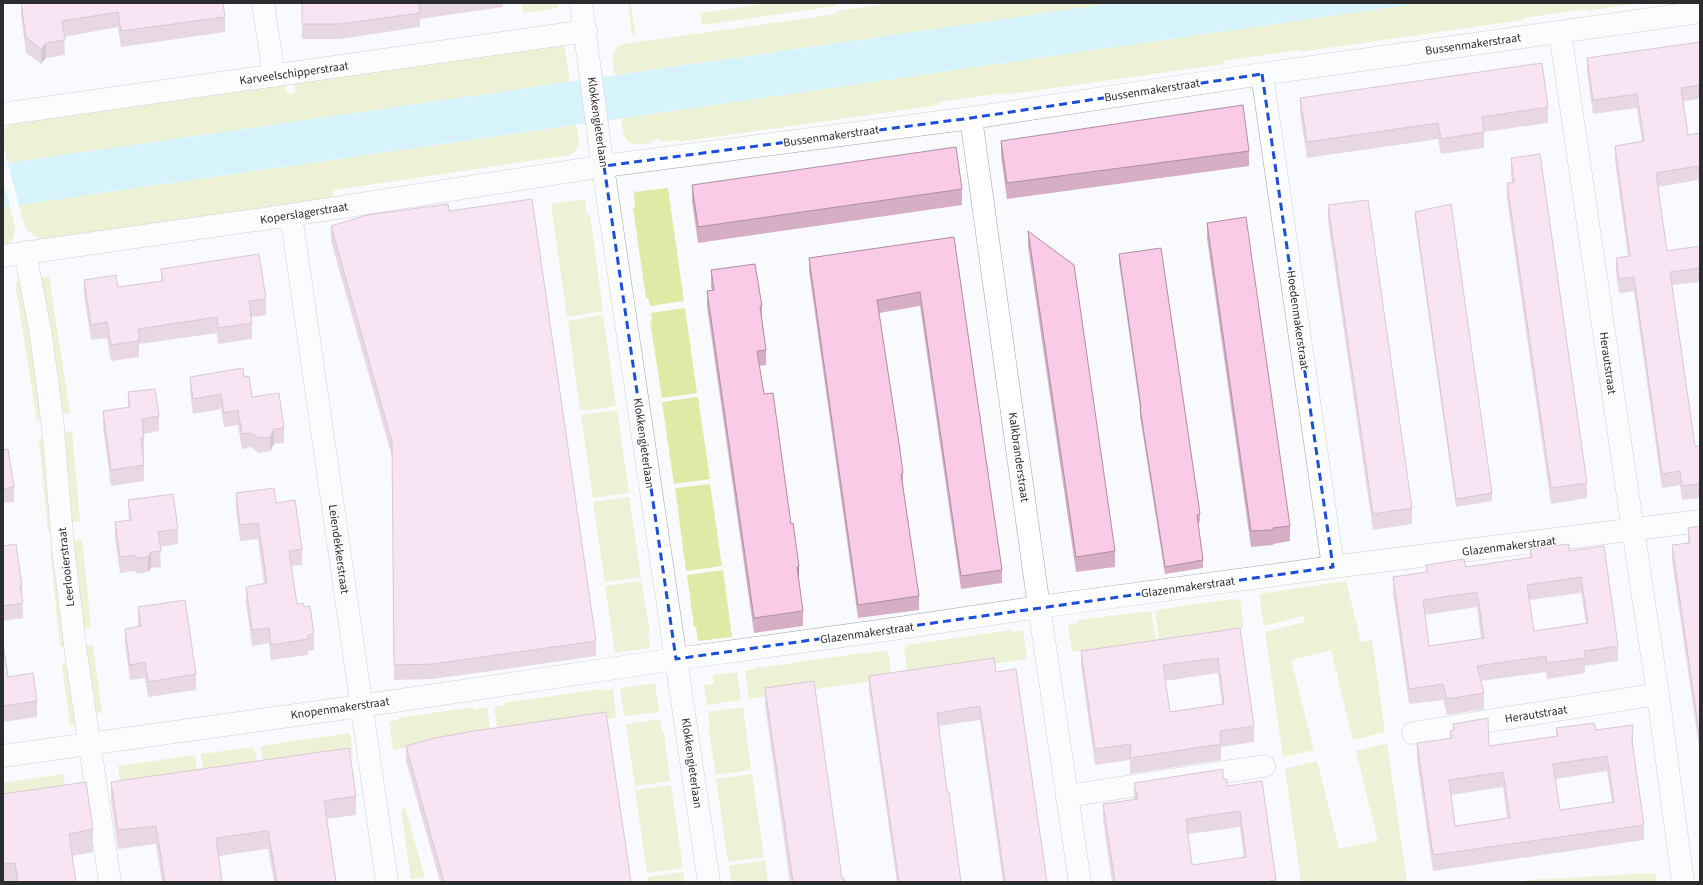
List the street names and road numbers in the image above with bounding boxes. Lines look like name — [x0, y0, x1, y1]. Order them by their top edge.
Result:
street label: Bussenmakerstraat — [1424, 29, 1522, 60]
street label: Karveelschipperstraat — [238, 57, 350, 90]
street label: Bussenmakerstraat — [1103, 75, 1201, 106]
street label: Klokkengieterlaan — [583, 76, 612, 168]
street label: Bussenmakerstraat — [782, 121, 880, 152]
street label: Koperslagerstraat — [259, 198, 349, 229]
street label: Hoedenmakerstraat — [1282, 269, 1313, 371]
street label: Herautstraat — [1595, 331, 1620, 395]
street label: Klokkengieterlaan — [629, 397, 658, 489]
street label: Kalkbranderstraat — [1004, 411, 1033, 503]
street label: Leiendekkerstraat — [324, 503, 353, 595]
street label: Leerlooierstraat — [54, 526, 79, 607]
street label: Glazenmakerstraat — [1461, 532, 1557, 561]
street label: Glazenmakerstraat — [1140, 573, 1236, 602]
street label: Glazenmakerstraat — [819, 619, 915, 648]
street label: Knopenmakerstraat — [290, 693, 391, 724]
street label: Herautstraat — [1504, 701, 1568, 728]
street label: Klokkengieterlaan — [677, 717, 706, 809]

